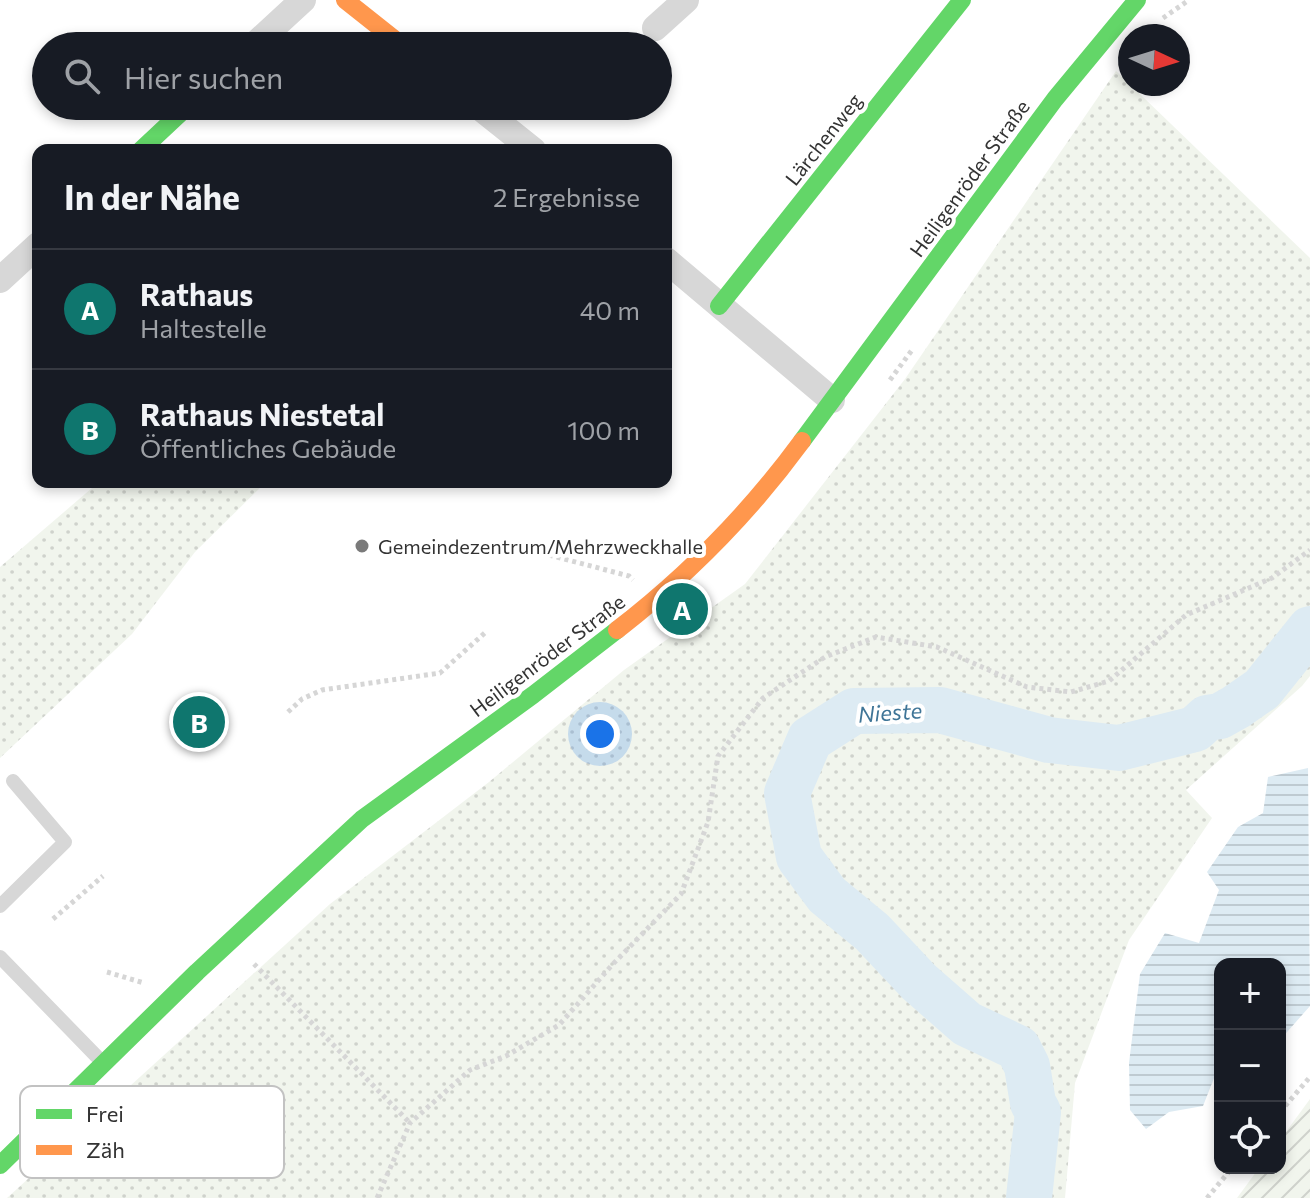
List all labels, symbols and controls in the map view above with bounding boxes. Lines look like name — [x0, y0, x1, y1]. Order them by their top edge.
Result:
north arrow — [1118, 24, 1190, 96]
search box — [32, 32, 672, 120]
icon: search — [60, 54, 104, 98]
text: Hier suchen — [124, 58, 283, 95]
street label: Lärchenweg — [780, 88, 866, 190]
street label: Heiligenröder Straße — [904, 95, 1034, 261]
text: In der Nähe — [64, 175, 240, 217]
text: 2 Ergebnisse — [493, 181, 640, 212]
text: Rathaus — [140, 275, 253, 312]
text: A — [81, 294, 99, 325]
text: 40 m — [580, 294, 640, 325]
text: Haltestelle — [140, 312, 267, 343]
text: Rathaus Niestetal — [140, 395, 384, 432]
text: B — [81, 414, 99, 445]
text: 100 m — [567, 414, 640, 445]
text: Öffentliches Gebäude — [140, 432, 396, 463]
place label: Gemeindezentrum/Mehrzweckhalle — [378, 534, 703, 558]
marker: Gemeindezentrum/Mehrzweckhalle — [353, 537, 371, 555]
pin: A — [656, 579, 708, 639]
street label: Heiligenröder Straße — [465, 589, 629, 721]
pin: B — [173, 692, 225, 752]
water label: Nieste — [857, 696, 923, 728]
your location — [580, 714, 620, 754]
map controls — [1214, 958, 1286, 1174]
button: + — [1214, 958, 1286, 1030]
button: − — [1214, 1030, 1286, 1102]
legend — [20, 1086, 284, 1178]
text: Frei — [86, 1100, 124, 1127]
button: locate — [1214, 1102, 1286, 1174]
text: Zäh — [86, 1136, 125, 1163]

